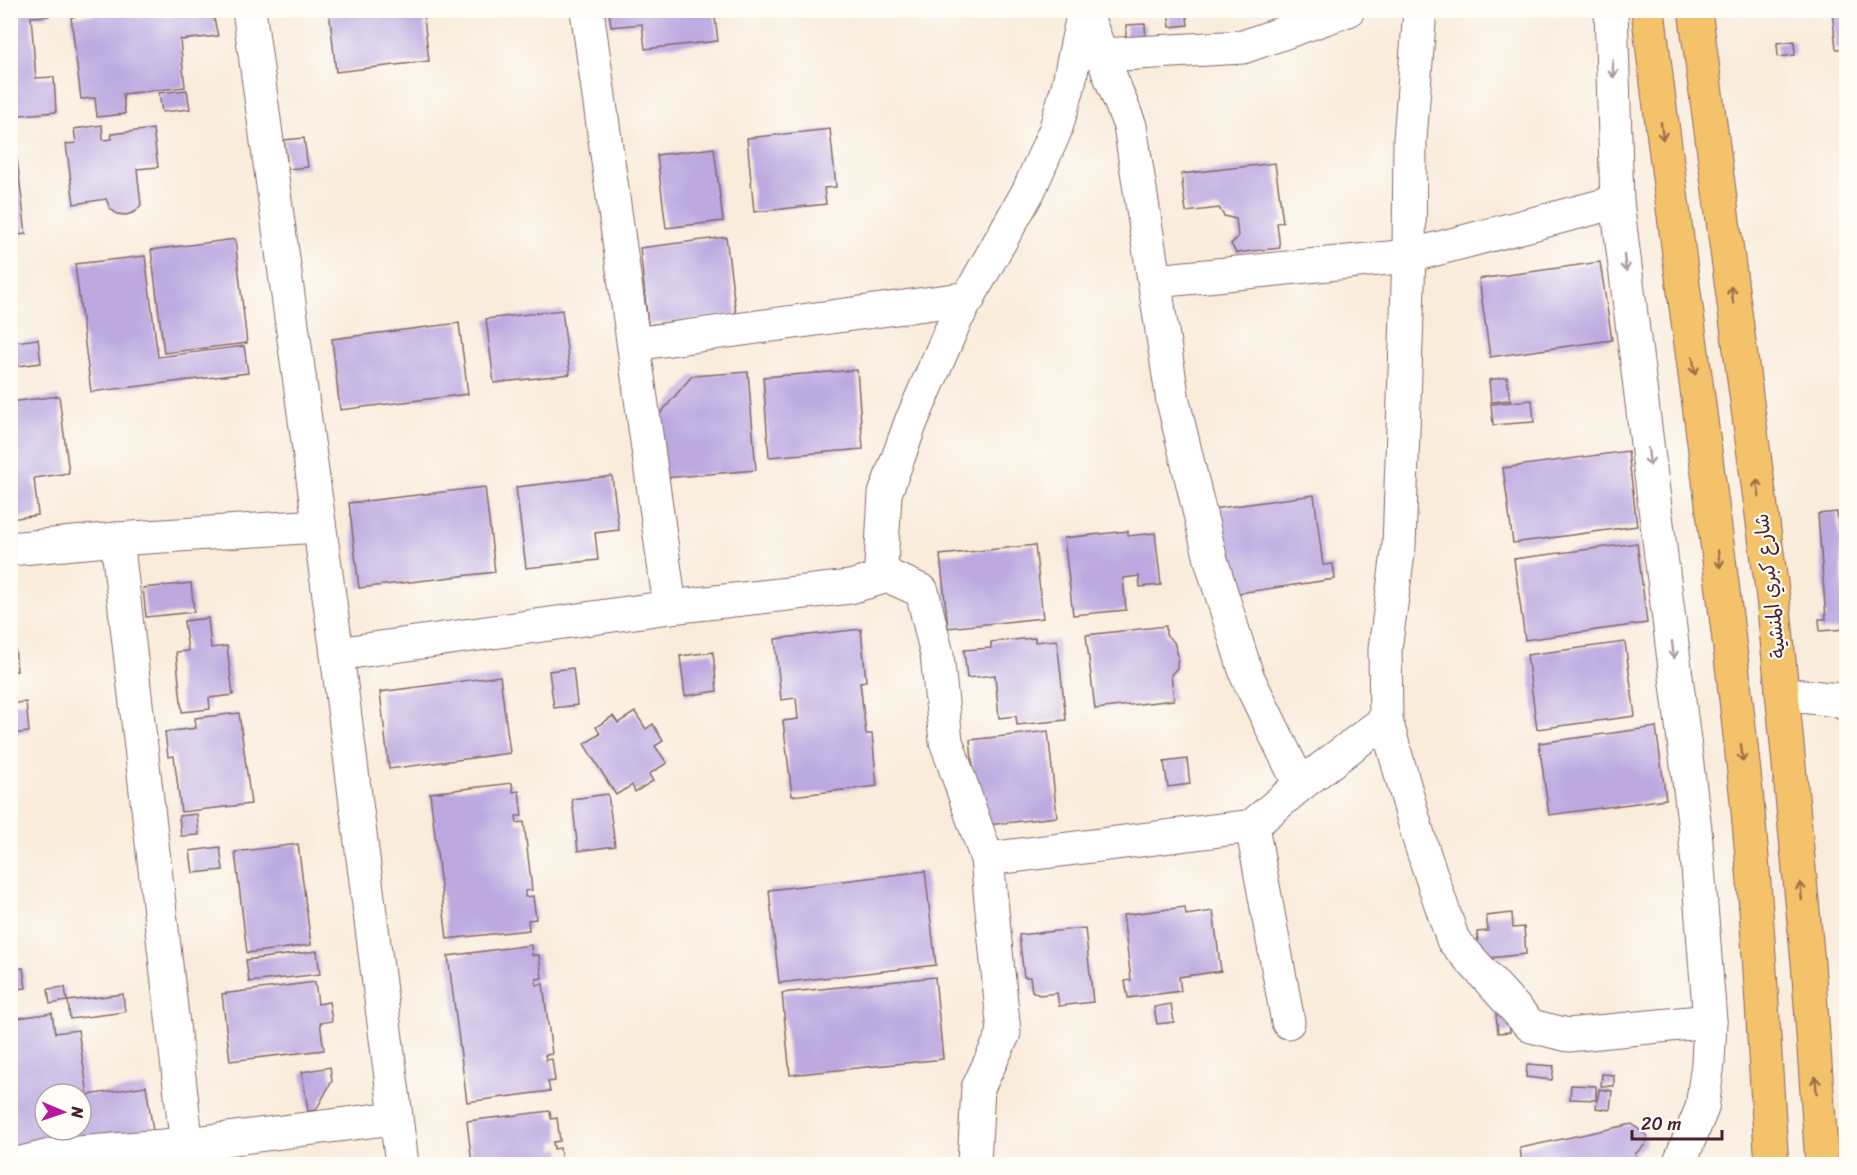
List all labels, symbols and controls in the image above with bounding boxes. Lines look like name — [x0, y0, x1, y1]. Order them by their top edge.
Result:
one-way arrow — [1607, 58, 1619, 78]
one-way arrow — [1657, 121, 1668, 141]
one-way arrow — [1620, 253, 1631, 273]
one-way arrow — [1727, 285, 1738, 305]
one-way arrow — [1688, 356, 1699, 376]
one-way arrow — [1644, 447, 1655, 466]
one-way arrow — [1753, 479, 1764, 499]
street label: شارع كبري المنشية — [1744, 511, 1796, 661]
one-way arrow — [1714, 549, 1725, 569]
one-way arrow — [1668, 640, 1679, 660]
one-way arrow — [1737, 743, 1748, 763]
one-way arrow — [1795, 881, 1806, 901]
one-way arrow — [1811, 1076, 1822, 1096]
north arrow — [33, 1082, 93, 1142]
scale bar — [1632, 1103, 1722, 1141]
text: N — [63, 1105, 92, 1119]
text: 20 m — [1641, 1108, 1681, 1140]

